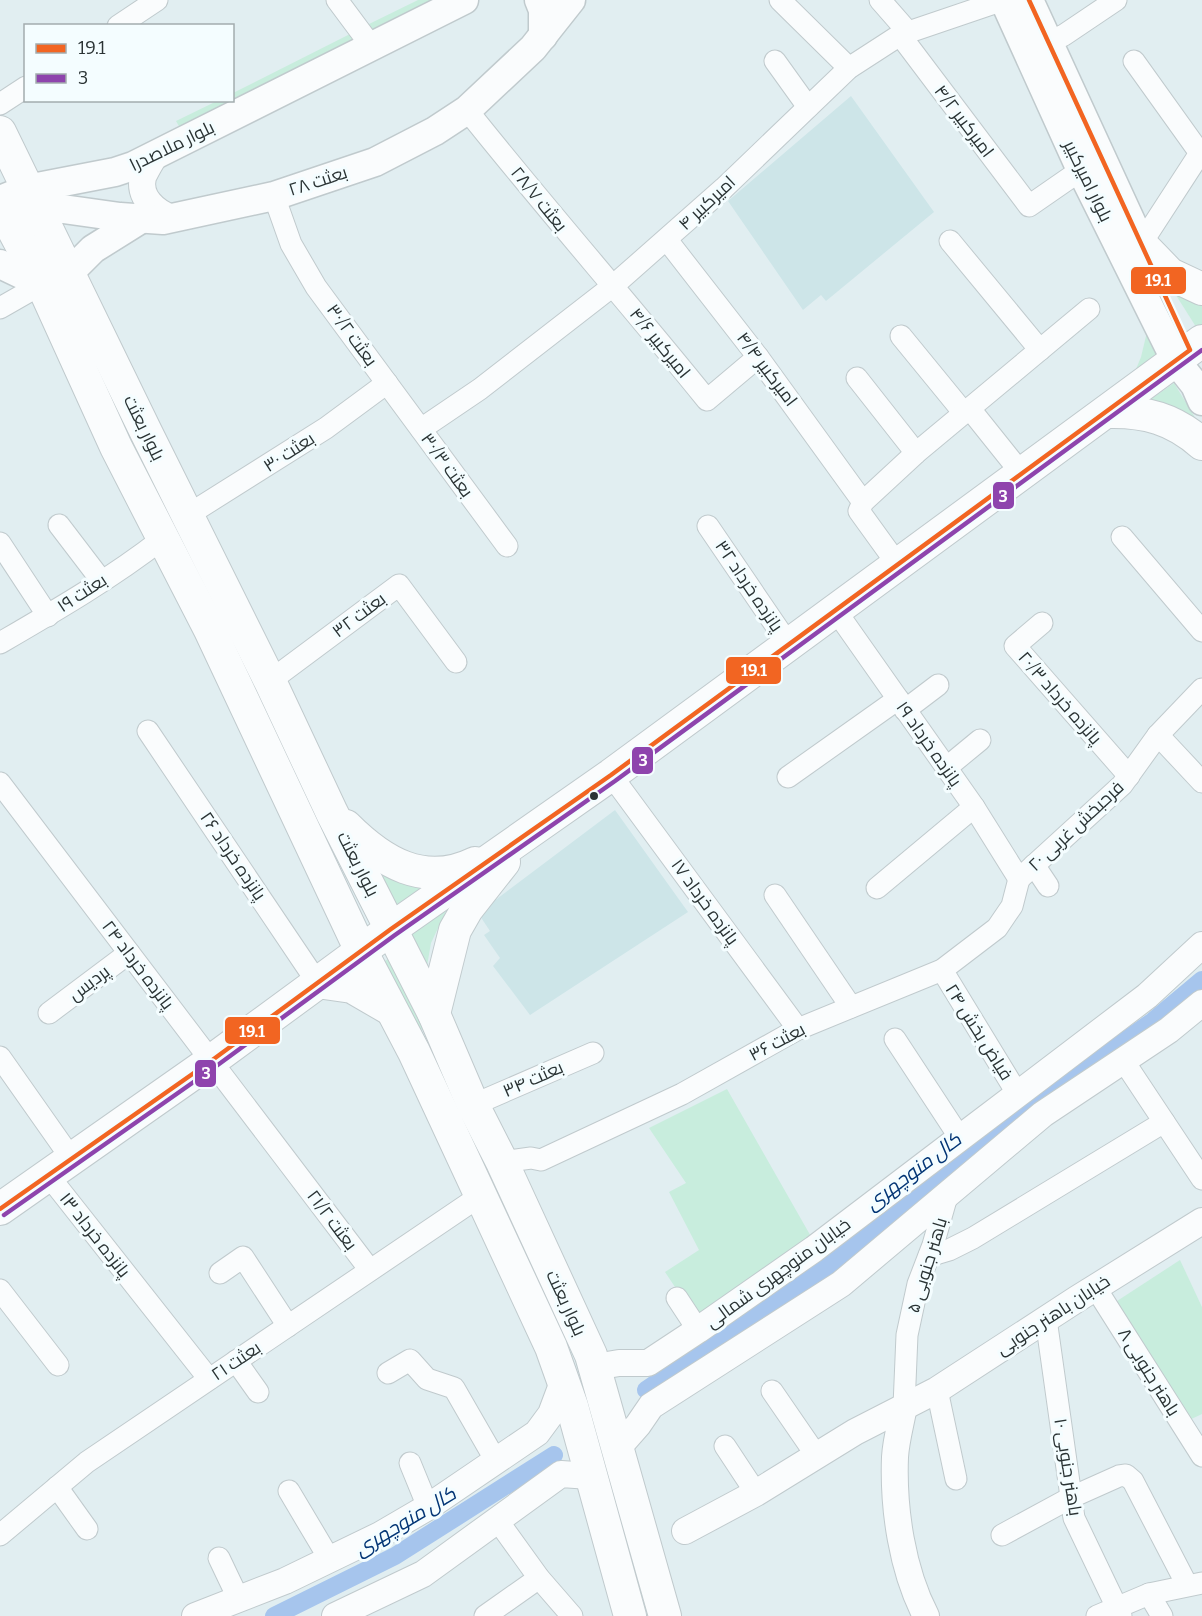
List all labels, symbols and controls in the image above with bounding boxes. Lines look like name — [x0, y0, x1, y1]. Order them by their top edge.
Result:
legend — [24, 24, 234, 102]
text: 19.1 — [78, 37, 106, 59]
text: 3 — [78, 67, 88, 89]
street label: امیرکبیر ۴/۲ — [930, 80, 998, 162]
street label: بلوار ملاصدرا — [126, 116, 218, 176]
street label: بلوار امیرکبیر — [1058, 136, 1117, 225]
street label: بعثت ۲۸ — [286, 161, 350, 201]
street label: بعثت ۲۸/۷ — [506, 162, 572, 236]
street label: امیرکبیر ۴ — [674, 171, 740, 235]
line badge: 19.1 — [1130, 266, 1187, 295]
text: 19.1 — [1145, 271, 1171, 290]
street label: بعثت ۳۰/۲ — [322, 300, 382, 370]
street label: امیرکبیر ۴/۶ — [625, 303, 695, 383]
street label: امیرکبیر ۴/۴ — [732, 327, 802, 411]
street label: بلوار بعثت — [119, 392, 169, 464]
street label: بعثت ۳۰ — [259, 427, 319, 477]
street label: بعثت ۳۰/۳ — [416, 428, 478, 502]
line badge: 3 — [992, 481, 1015, 510]
text: 3 — [998, 487, 1008, 506]
street label: پانزده خرداد ۳۲ — [709, 536, 788, 637]
street label: بعثت ۱۹ — [53, 569, 111, 617]
street label: بعثت ۳۲ — [328, 588, 390, 642]
street label: پانزده خرداد ۲۰/۳ — [1013, 647, 1107, 750]
line badge: 19.1 — [725, 656, 782, 685]
text: 19.1 — [741, 661, 767, 680]
street label: پانزده خرداد ۱۹ — [891, 697, 967, 792]
line badge: 3 — [631, 746, 654, 775]
text: 3 — [638, 751, 648, 770]
street label: فرحبخش غربی ۲۰ — [1024, 776, 1128, 876]
unlabelled marker — [588, 790, 600, 802]
street label: پانزده خرداد ۲۶ — [194, 807, 271, 905]
street label: بلوار بعثت — [332, 828, 384, 900]
street label: پانزده خرداد ۱۷ — [666, 855, 744, 950]
street label: پانزده خرداد ۲۴ — [97, 916, 179, 1015]
street label: پردیس — [64, 960, 115, 1006]
street label: فیاض بخش ۲۴ — [941, 980, 1017, 1084]
line badge: 19.1 — [224, 1016, 281, 1045]
street label: بعثت ۳۶ — [745, 1018, 809, 1066]
text: 19.1 — [239, 1022, 265, 1041]
street label: بعثت ۳۴ — [499, 1056, 567, 1102]
line badge: 3 — [194, 1059, 217, 1088]
text: 3 — [201, 1064, 211, 1083]
water label: کال منوچهری — [860, 1127, 967, 1217]
street label: بعثت ۲۱/۲ — [302, 1185, 362, 1255]
street label: پانزده خرداد ۱۳ — [54, 1188, 135, 1283]
street label: خیابان منوچهری شمالی — [701, 1213, 855, 1334]
street label: باهنر جنوبی ۵ — [902, 1215, 952, 1315]
street label: بلوار بعثت — [541, 1267, 591, 1339]
street label: خیابان باهنر جنوبی — [992, 1270, 1114, 1360]
street label: باهنر جنوبی ۸ — [1113, 1324, 1185, 1420]
street label: بعثت ۲۱ — [207, 1337, 265, 1385]
street label: باهنر جنوبی ۱۰ — [1049, 1416, 1087, 1518]
water label: کال منوچهری — [350, 1481, 462, 1562]

